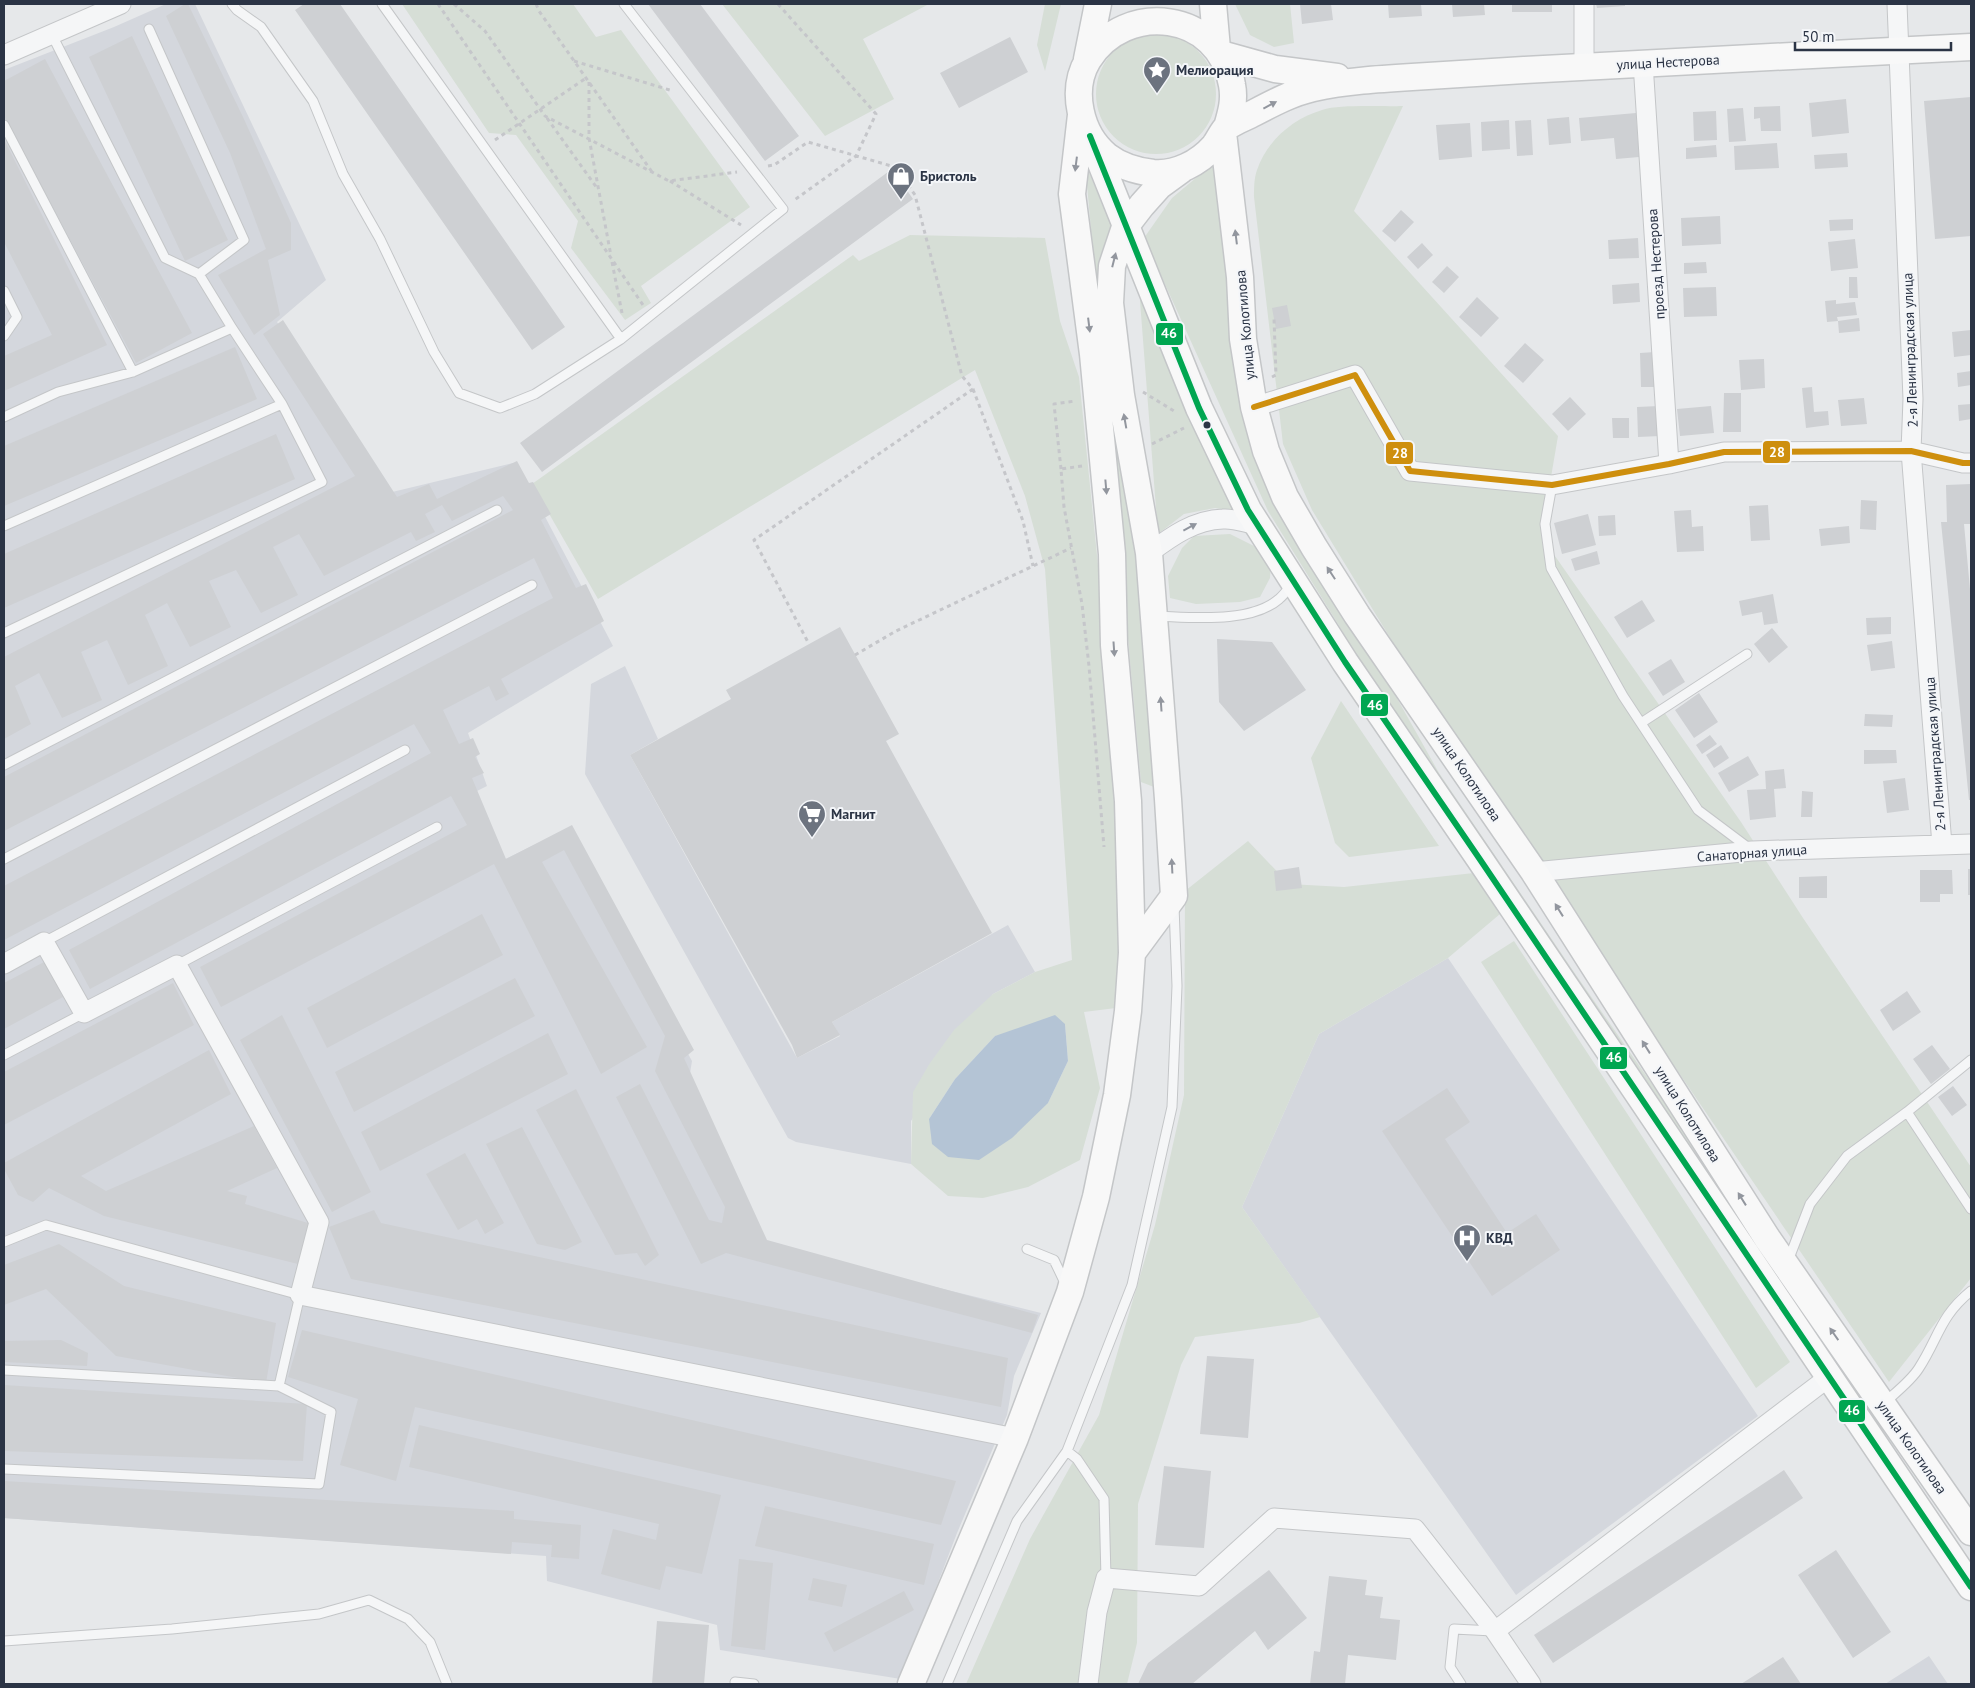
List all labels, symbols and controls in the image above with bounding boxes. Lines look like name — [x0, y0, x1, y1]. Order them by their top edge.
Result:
scale bar — [1795, 20, 1951, 52]
text: 50 m — [1802, 27, 1835, 46]
street label: улица Нестерова — [1616, 50, 1720, 74]
place icon: Мелиорация — [1142, 55, 1172, 94]
place label: Мелиорация — [1176, 61, 1254, 79]
one-way arrow — [1263, 100, 1276, 109]
one-way arrow — [1072, 156, 1080, 172]
shop icon: Бристоль — [886, 161, 916, 200]
place label: Бристоль — [920, 167, 977, 185]
street label: проезд Нестерова — [1643, 208, 1669, 320]
one-way arrow — [1232, 229, 1240, 245]
one-way arrow — [1110, 253, 1118, 268]
street label: улица Колотилова — [1231, 269, 1259, 381]
street label: 2-я Ленинградская улица — [1898, 272, 1922, 428]
one-way arrow — [1085, 317, 1093, 333]
line badge: 46 — [1155, 322, 1184, 346]
text: 46 — [1161, 324, 1177, 342]
one-way arrow — [1121, 413, 1129, 429]
unlabelled marker — [1202, 420, 1212, 430]
line badge: 28 — [1762, 440, 1791, 464]
line badge: 28 — [1385, 441, 1414, 465]
text: 28 — [1769, 443, 1785, 461]
text: 28 — [1392, 444, 1408, 462]
one-way arrow — [1102, 479, 1110, 495]
one-way arrow — [1183, 522, 1197, 531]
one-way arrow — [1326, 567, 1336, 580]
one-way arrow — [1110, 641, 1118, 657]
street label: 2-я Ленинградская улица — [1921, 676, 1949, 832]
line badge: 46 — [1360, 693, 1389, 717]
one-way arrow — [1157, 695, 1165, 711]
text: 46 — [1367, 696, 1383, 714]
street label: улица Колотилова — [1429, 723, 1505, 825]
supermarket icon: Магнит — [797, 799, 827, 838]
place label: Магнит — [831, 805, 876, 823]
street label: Санаторная улица — [1696, 840, 1808, 866]
one-way arrow — [1168, 857, 1176, 873]
one-way arrow — [1554, 904, 1563, 917]
one-way arrow — [1641, 1041, 1651, 1054]
line badge: 46 — [1599, 1046, 1628, 1070]
text: 46 — [1606, 1048, 1622, 1066]
street label: улица Колотилова — [1651, 1062, 1725, 1166]
one-way arrow — [1738, 1193, 1747, 1206]
hospital icon: КВД — [1452, 1223, 1482, 1262]
place label: КВД — [1486, 1229, 1513, 1247]
one-way arrow — [1829, 1327, 1839, 1341]
street label: улица Колотилова — [1873, 1397, 1951, 1497]
line badge: 46 — [1838, 1399, 1866, 1423]
text: 46 — [1844, 1401, 1860, 1419]

